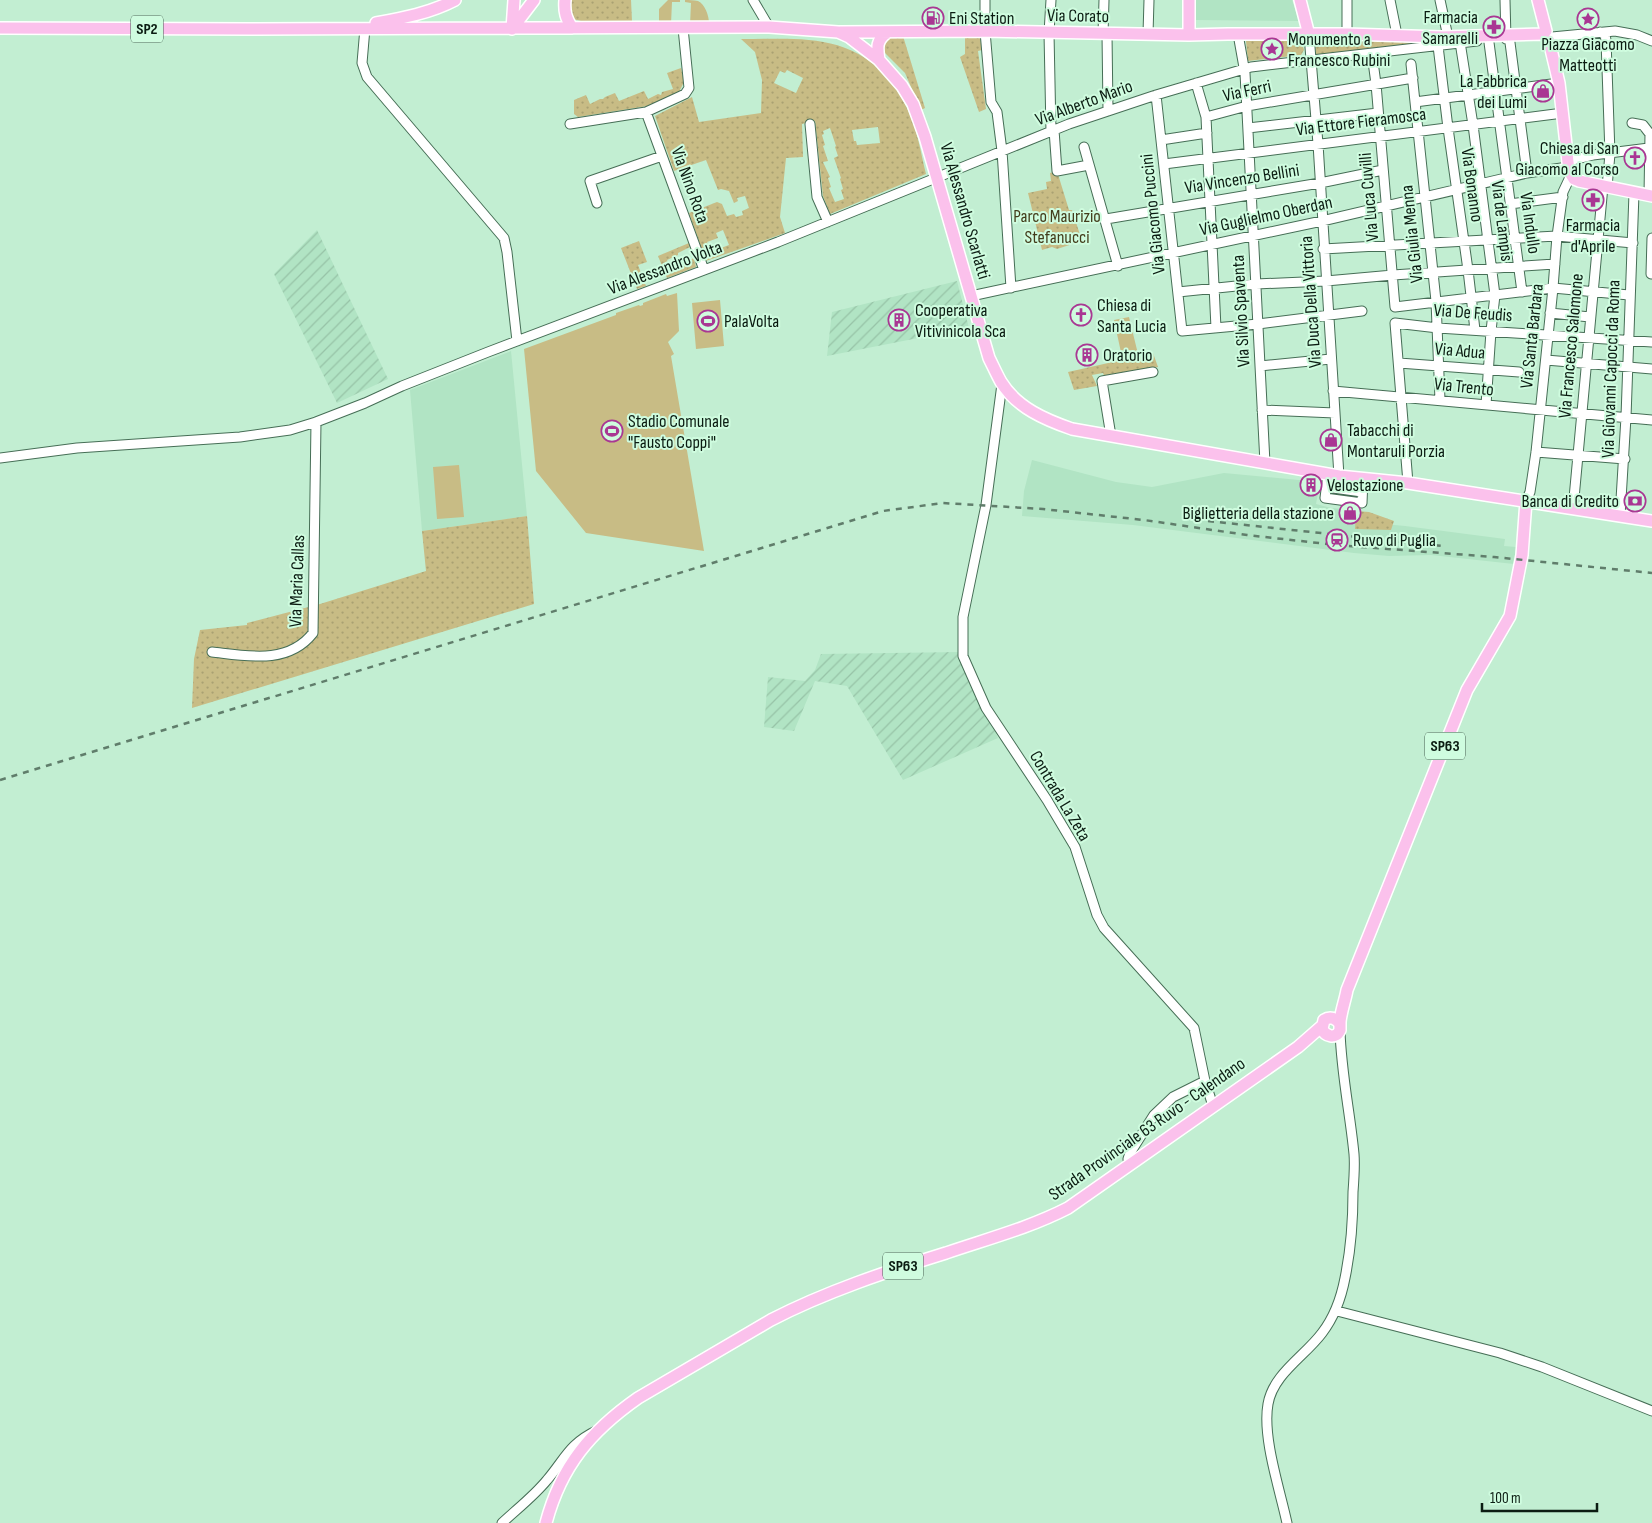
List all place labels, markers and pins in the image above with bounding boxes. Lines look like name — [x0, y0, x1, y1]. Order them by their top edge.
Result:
fuel station icon: Eni Station — [921, 6, 945, 30]
place label: Farmacia Samarelli — [1422, 7, 1478, 49]
place icon: Piazza Giacomo Matteotti — [1576, 7, 1600, 31]
place label: Eni Station — [949, 8, 1014, 29]
pharmacy icon: Farmacia Samarelli — [1482, 15, 1506, 39]
place label: Monumento a Francesco Rubini — [1288, 29, 1390, 71]
place label: Piazza Giacomo Matteotti — [1541, 34, 1635, 76]
place icon: Monumento a Francesco Rubini — [1260, 37, 1284, 61]
place label: La Fabbrica dei Lumi — [1460, 71, 1527, 113]
shop icon: La Fabbrica dei Lumi — [1531, 79, 1555, 103]
place label: Chiesa di San Giacomo al Corso — [1515, 138, 1619, 180]
church icon: Chiesa di San Giacomo al Corso — [1623, 146, 1647, 170]
pharmacy icon: Farmacia d'Aprile — [1581, 188, 1605, 212]
place label: Farmacia d'Aprile — [1566, 215, 1620, 257]
place label: Chiesa di Santa Lucia — [1097, 295, 1166, 337]
place label: Cooperativa Vitivinicola Sca — [915, 300, 1006, 342]
church icon: Chiesa di Santa Lucia — [1069, 303, 1093, 327]
building icon: Cooperativa Vitivinicola Sca — [887, 308, 911, 332]
sports icon: PalaVolta — [696, 309, 720, 333]
place label: PalaVolta — [724, 311, 779, 332]
building icon: Oratorio — [1075, 343, 1099, 367]
place label: Oratorio — [1103, 345, 1152, 366]
place label: Stadio Comunale "Fausto Coppi" — [628, 411, 730, 453]
sports icon: Stadio Comunale "Fausto Coppi" — [600, 419, 624, 443]
place label: Tabacchi di Montaruli Porzia — [1347, 420, 1445, 462]
shop icon: Tabacchi di Montaruli Porzia — [1319, 428, 1343, 452]
building icon: Velostazione — [1299, 473, 1323, 497]
place label: Velostazione — [1327, 475, 1404, 496]
bank icon: Banca di Credito — [1623, 489, 1647, 513]
place label: Banca di Credito — [1521, 491, 1619, 512]
shop icon: Biglietteria della stazione — [1338, 501, 1362, 525]
place label: Biglietteria della stazione — [1183, 503, 1334, 524]
station icon: Ruvo di Puglia — [1325, 528, 1349, 552]
place label: Ruvo di Puglia — [1353, 530, 1436, 551]

